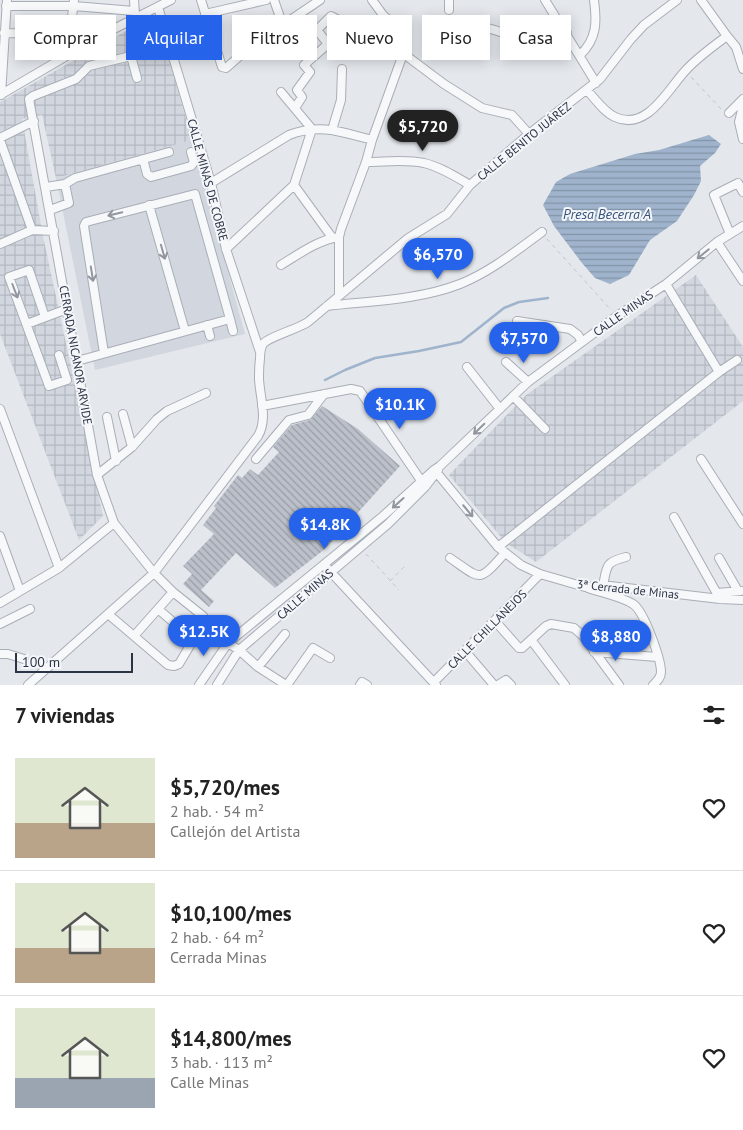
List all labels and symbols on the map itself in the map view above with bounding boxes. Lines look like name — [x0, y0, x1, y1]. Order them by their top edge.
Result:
street label: CALLE BENITO JUÁREZ — [474, 98, 574, 184]
pin: $5,720 — [382, 110, 464, 152]
street label: CALLE MINAS DE COBRE — [184, 117, 232, 243]
water label: Presa Becerra A — [563, 205, 651, 223]
one-way arrow — [108, 209, 124, 219]
pin: $6,570 — [397, 238, 479, 280]
one-way arrow — [158, 244, 168, 260]
one-way arrow — [697, 248, 710, 259]
one-way arrow — [87, 266, 97, 282]
one-way arrow — [10, 283, 20, 298]
street label: CERRADA NICANOR ARVIDE — [56, 284, 96, 426]
street label: CALLE MINAS — [590, 287, 656, 339]
pin: $7,570 — [483, 322, 565, 364]
pin: $10.1K — [359, 388, 441, 430]
one-way arrow — [472, 423, 485, 435]
one-way arrow — [391, 497, 404, 509]
one-way arrow — [462, 504, 473, 517]
pin: $14.8K — [284, 508, 366, 550]
street label: CALLE MINAS — [274, 565, 336, 623]
street label: 3ª Cerrada de Minas — [576, 576, 680, 602]
street label: CALLE CHILLANEJOS — [444, 586, 530, 672]
pin: $12.5K — [163, 614, 245, 657]
pin: $8,880 — [575, 620, 657, 662]
scale bar — [15, 650, 132, 673]

